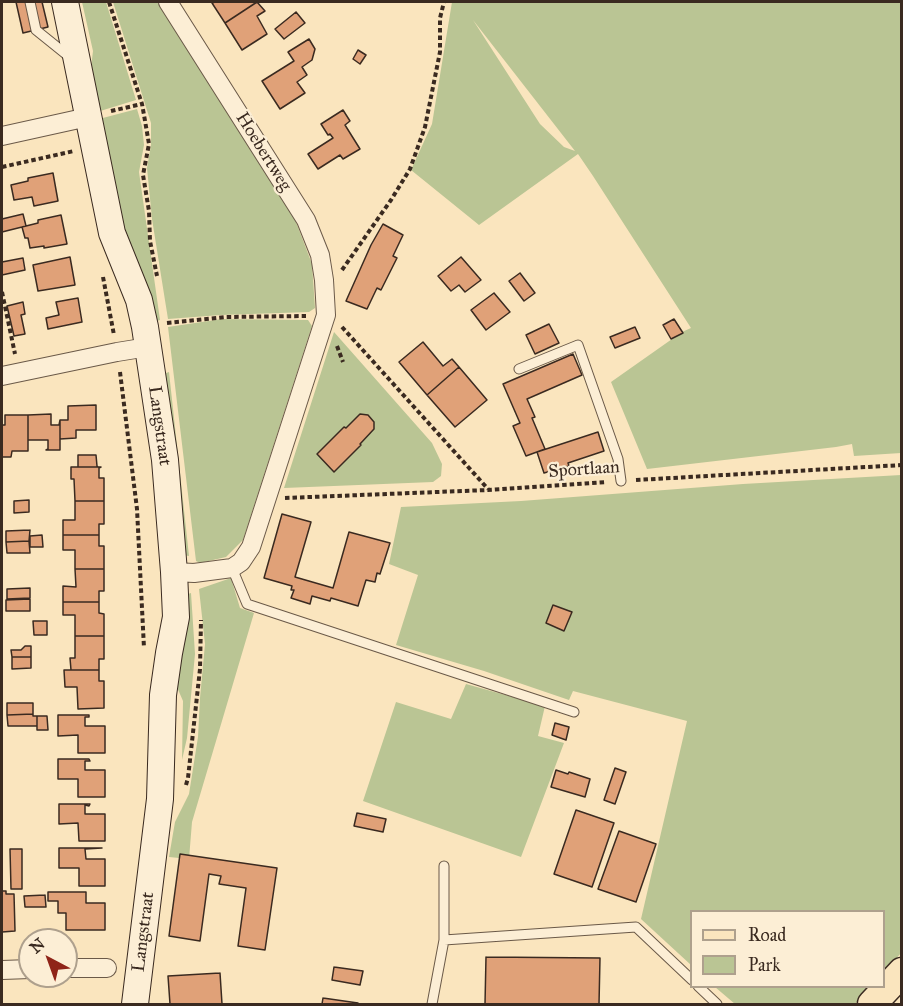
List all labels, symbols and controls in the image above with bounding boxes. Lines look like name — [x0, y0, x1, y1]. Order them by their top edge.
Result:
street label: Hoebertweg — [230, 109, 296, 195]
street label: Langstraat — [143, 385, 175, 467]
street label: Sportlaan — [548, 457, 620, 483]
street label: Langstraat — [128, 891, 160, 973]
legend — [690, 910, 885, 988]
text: Road — [748, 924, 786, 946]
north arrow — [18, 928, 78, 988]
text: N — [26, 934, 49, 957]
text: Park — [748, 954, 781, 976]

